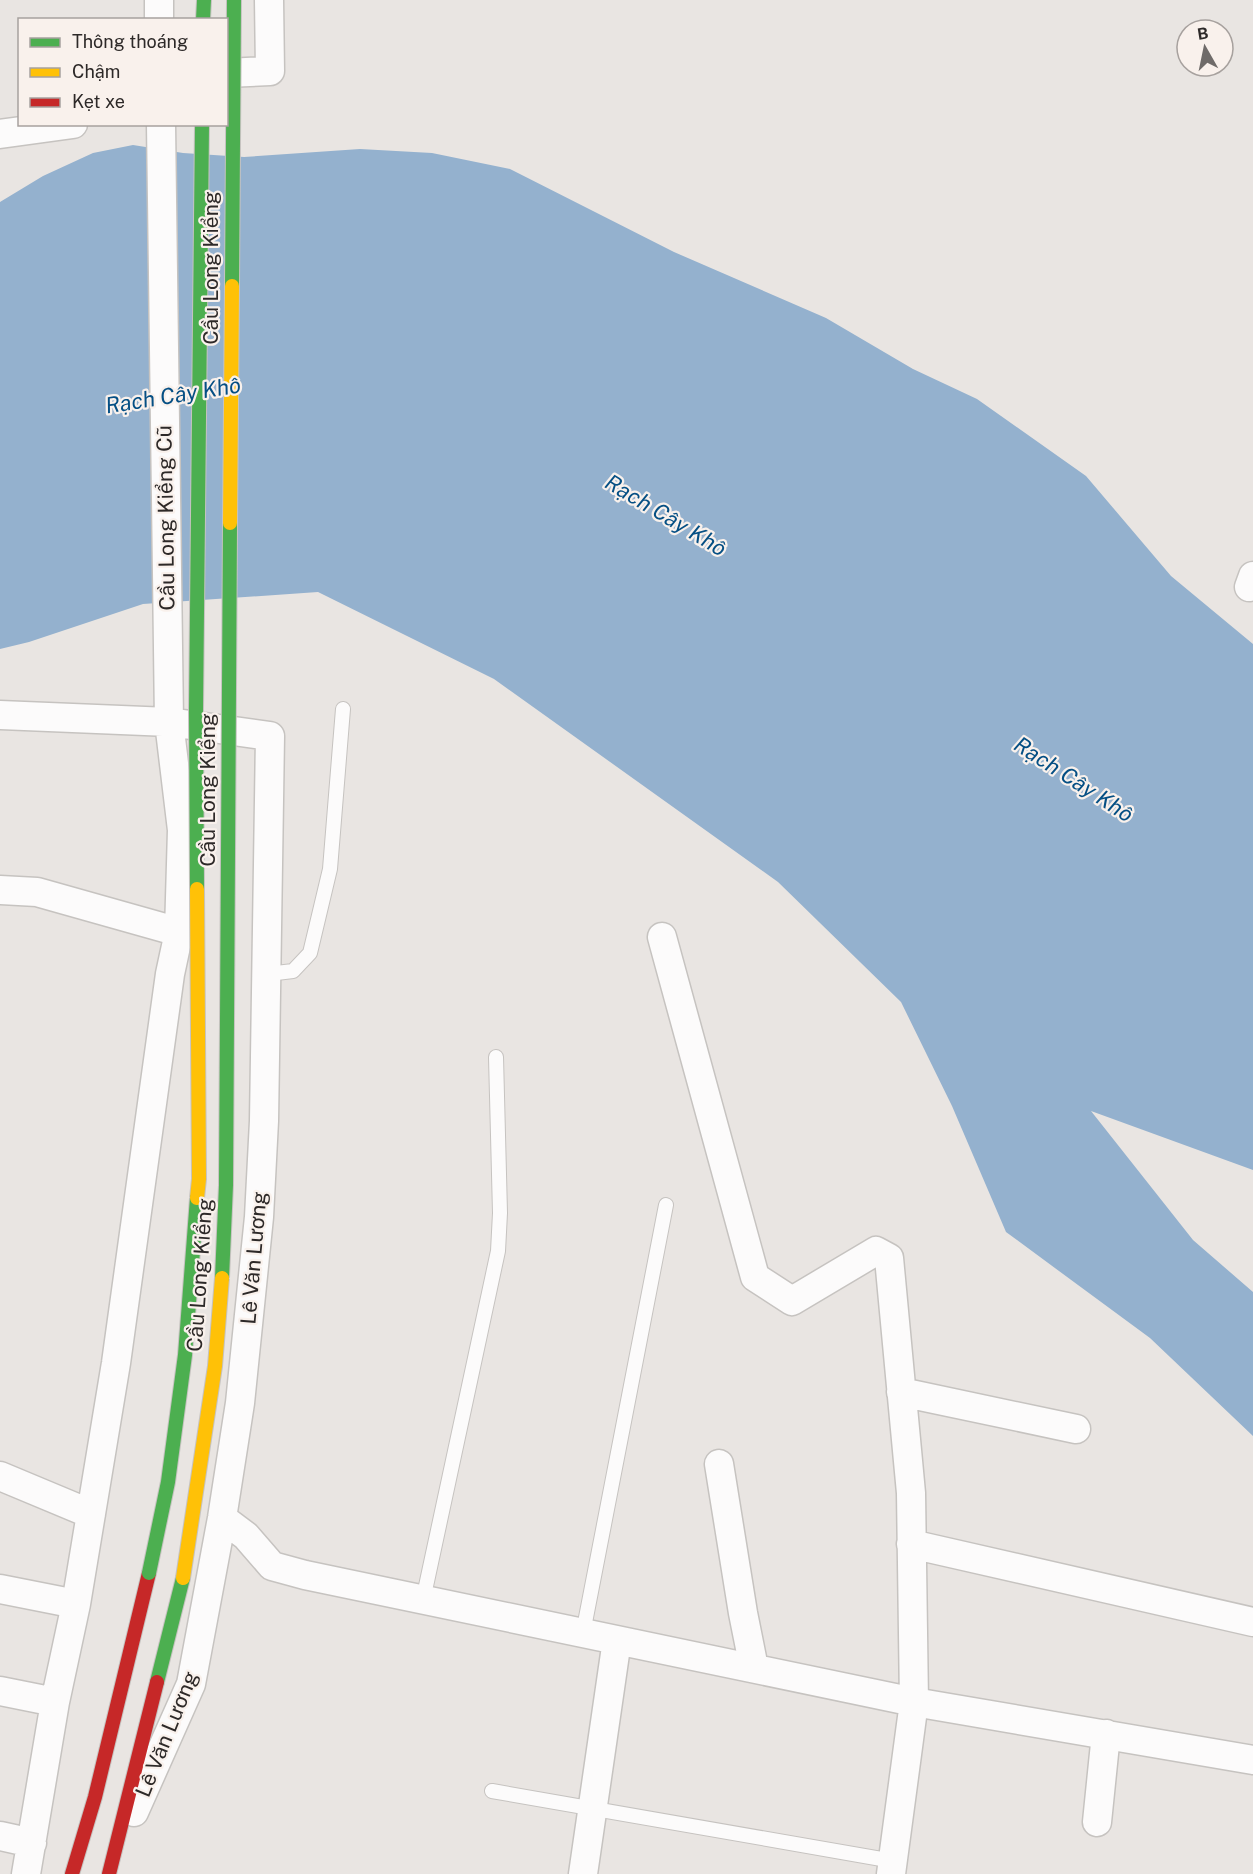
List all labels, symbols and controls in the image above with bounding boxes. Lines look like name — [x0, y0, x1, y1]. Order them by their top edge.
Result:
legend — [18, 18, 228, 126]
north arrow — [1175, 18, 1235, 78]
text: B — [1196, 23, 1210, 44]
text: Thông thoáng — [72, 31, 188, 52]
text: Chậm — [72, 61, 120, 82]
text: Kẹt xe — [72, 91, 125, 112]
street label: Cầu Long Kiểng — [198, 191, 223, 345]
water label: Rạch Cây Khô — [103, 371, 243, 419]
street label: Cầu Long Kiểng Cũ — [151, 425, 180, 611]
water label: Rạch Cây Khô — [601, 469, 731, 561]
street label: Cầu Long Kiểng — [195, 713, 220, 867]
water label: Rạch Cây Khô — [1010, 731, 1139, 827]
street label: Lê Văn Lương — [235, 1190, 272, 1325]
street label: Cầu Long Kiểng — [182, 1197, 217, 1353]
street label: Lê Văn Lương — [130, 1667, 203, 1800]

